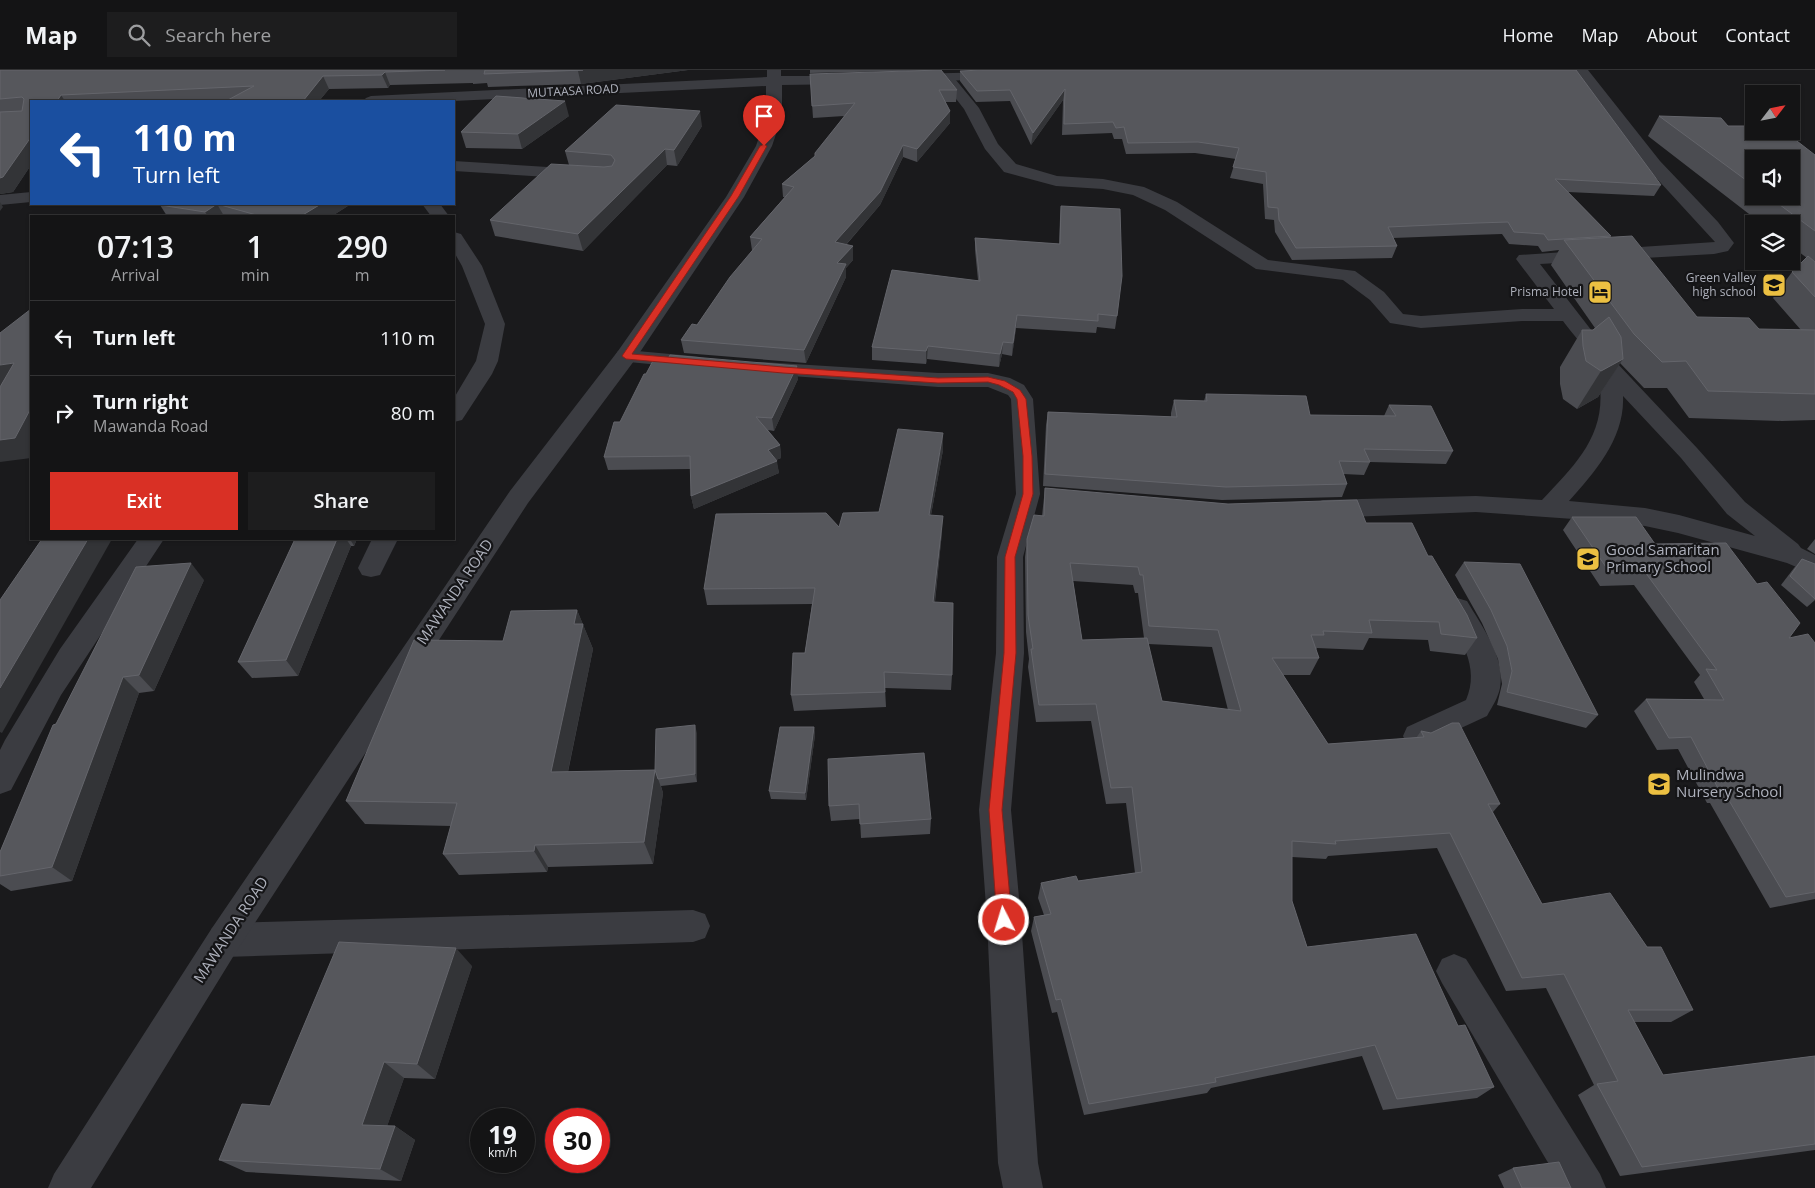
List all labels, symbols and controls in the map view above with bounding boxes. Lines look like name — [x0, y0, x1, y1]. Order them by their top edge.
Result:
search box — [107, 12, 457, 57]
text: Map — [25, 18, 77, 51]
icon: search — [125, 21, 153, 49]
text: Search here — [165, 22, 271, 48]
text: Home — [1503, 23, 1553, 47]
text: Map — [1581, 23, 1619, 47]
text: About — [1647, 23, 1697, 47]
text: Contact — [1725, 23, 1790, 47]
street label: MUTAASA ROAD — [527, 80, 619, 101]
north arrow — [1745, 85, 1800, 140]
map controls — [1745, 85, 1800, 270]
pin — [743, 95, 785, 146]
icon: arrive — [750, 102, 778, 130]
text: 110 m — [133, 114, 237, 161]
icon: left — [50, 120, 115, 185]
button: sound — [1745, 150, 1800, 205]
text: Turn left — [133, 159, 220, 189]
button: layers — [1745, 215, 1800, 270]
text: 07:13 — [97, 226, 174, 267]
text: 1 — [247, 226, 264, 267]
text: 290 — [337, 226, 388, 267]
text: Arrival — [111, 264, 160, 286]
text: min — [241, 264, 270, 286]
text: m — [355, 264, 370, 286]
place label: Green Valley high school — [1686, 269, 1757, 300]
school or university icon: Green Valley high school — [1761, 272, 1787, 298]
hotel icon: Prisma Hotel — [1587, 279, 1613, 305]
place label: Prisma Hotel — [1510, 283, 1582, 300]
icon: left — [50, 324, 78, 352]
text: Turn left — [93, 325, 175, 351]
text: 110 m — [380, 325, 435, 351]
text: Turn right — [93, 389, 188, 415]
icon: right — [50, 399, 78, 427]
text: 80 m — [391, 400, 435, 426]
text: Mawanda Road — [93, 415, 208, 437]
button: Exit — [50, 472, 238, 530]
button: Share — [248, 472, 435, 530]
street label: MAWANDA ROAD — [411, 535, 497, 648]
place label: Good Samaritan Primary School — [1606, 539, 1720, 576]
school or university icon: Good Samaritan Primary School — [1575, 546, 1601, 572]
place label: Mulindwa Nursery School — [1676, 764, 1782, 801]
school or university icon: Mulindwa Nursery School — [1646, 771, 1672, 797]
street label: MAWANDA ROAD — [188, 872, 272, 987]
position arrow — [977, 893, 1029, 945]
speed limit sign: 30 — [545, 1108, 610, 1173]
text: 19 — [488, 1117, 517, 1151]
text: km/h — [488, 1144, 517, 1161]

